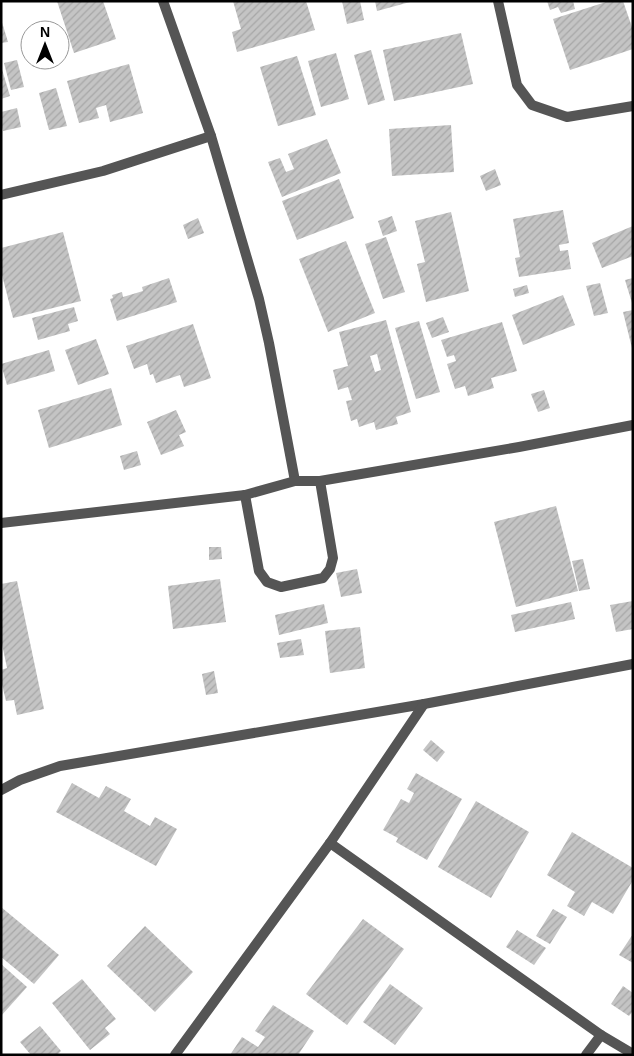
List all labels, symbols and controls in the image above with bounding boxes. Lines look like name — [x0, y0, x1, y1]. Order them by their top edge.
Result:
north arrow — [20, 20, 70, 70]
text: N — [40, 24, 50, 40]

